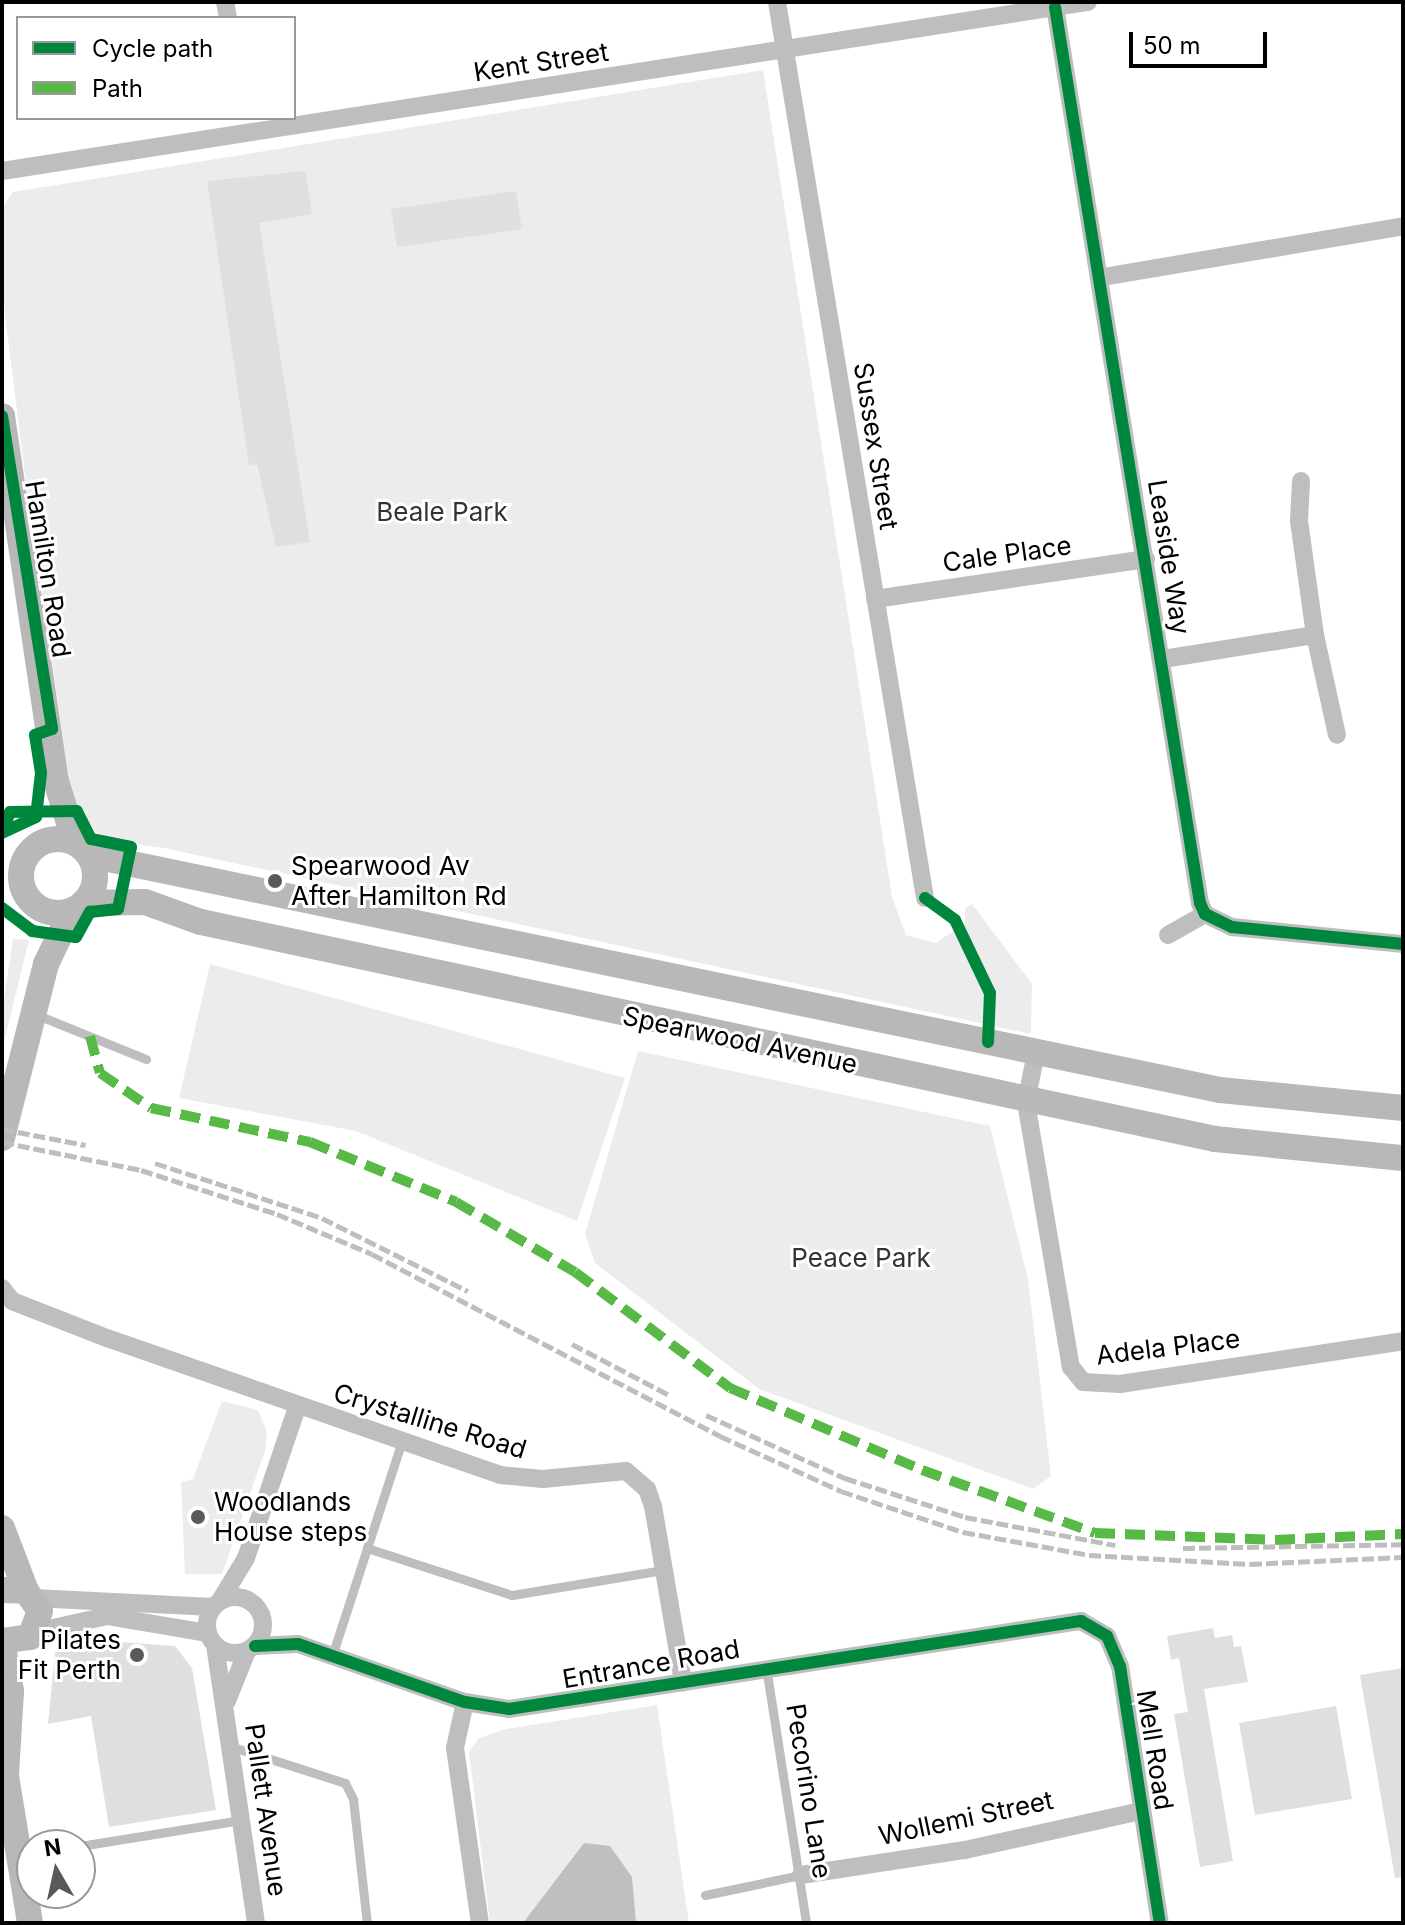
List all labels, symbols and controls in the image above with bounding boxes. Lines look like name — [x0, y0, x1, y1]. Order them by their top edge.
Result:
legend — [16, 16, 296, 120]
scale bar — [1133, 16, 1271, 66]
text: 50 m — [1143, 31, 1201, 60]
text: Cycle path — [92, 34, 213, 63]
street label: Kent Street — [471, 36, 611, 88]
text: Path — [92, 74, 143, 103]
street label: Sussex Street — [847, 360, 905, 532]
street label: Leaside Way — [1141, 477, 1197, 637]
street label: Hamilton Road — [19, 478, 77, 660]
park label: Beale Park — [376, 496, 508, 528]
street label: Cale Place — [941, 530, 1073, 578]
place label: Spearwood Av After Hamilton Rd — [291, 850, 507, 912]
marker: Spearwood Av After Hamilton Rd — [266, 872, 284, 890]
street label: Spearwood Avenue — [620, 1000, 860, 1080]
park label: Peace Park — [791, 1242, 931, 1274]
street label: Adela Place — [1094, 1323, 1242, 1371]
street label: Crystalline Road — [330, 1377, 530, 1465]
place label: Woodlands House steps — [214, 1486, 367, 1548]
marker: Woodlands House steps — [189, 1508, 207, 1526]
place label: Pilates Fit Perth — [18, 1624, 121, 1686]
street label: Entrance Road — [560, 1633, 742, 1695]
marker: Pilates Fit Perth — [128, 1646, 146, 1664]
street label: Mell Road — [1130, 1688, 1180, 1812]
street label: Pecorino Lane — [780, 1701, 838, 1881]
street label: Pallett Avenue — [238, 1722, 294, 1898]
street label: Wollemi Street — [876, 1784, 1056, 1852]
north arrow — [16, 1829, 96, 1909]
text: N — [42, 1833, 63, 1861]

